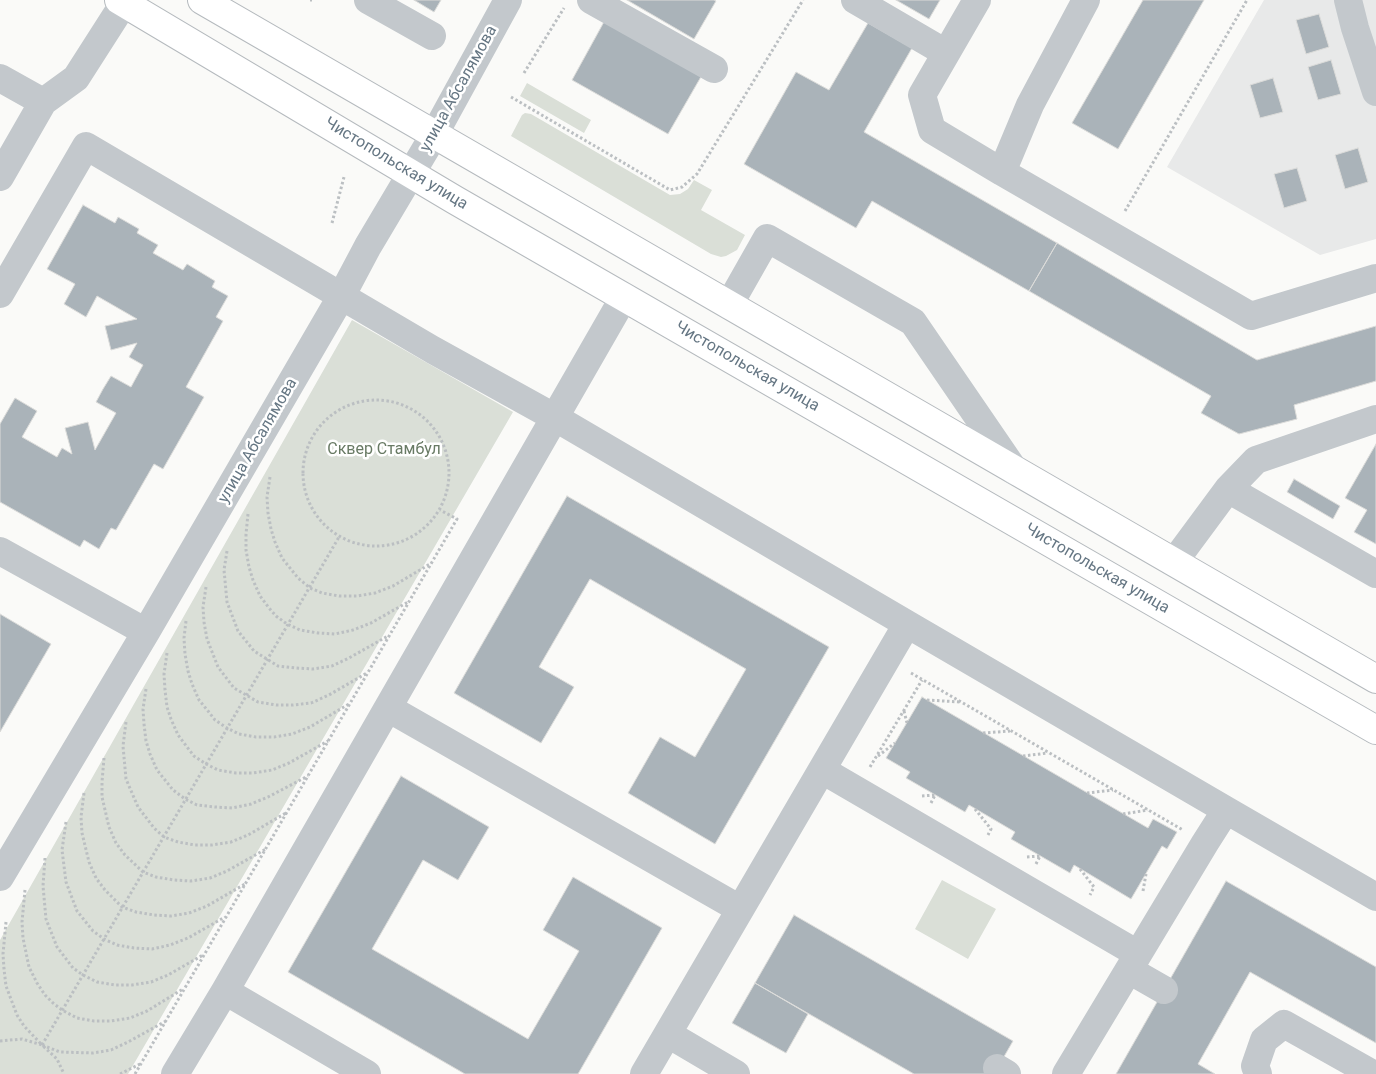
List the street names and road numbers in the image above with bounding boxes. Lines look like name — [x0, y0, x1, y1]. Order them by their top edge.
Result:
street label: улица Абсалямова — [416, 23, 502, 155]
street label: Чистопольская улица — [321, 114, 471, 214]
street label: Чистопольская улица — [671, 318, 823, 416]
street label: улица Абсалямова — [214, 375, 302, 507]
street label: Чистопольская улица — [1021, 520, 1173, 618]

